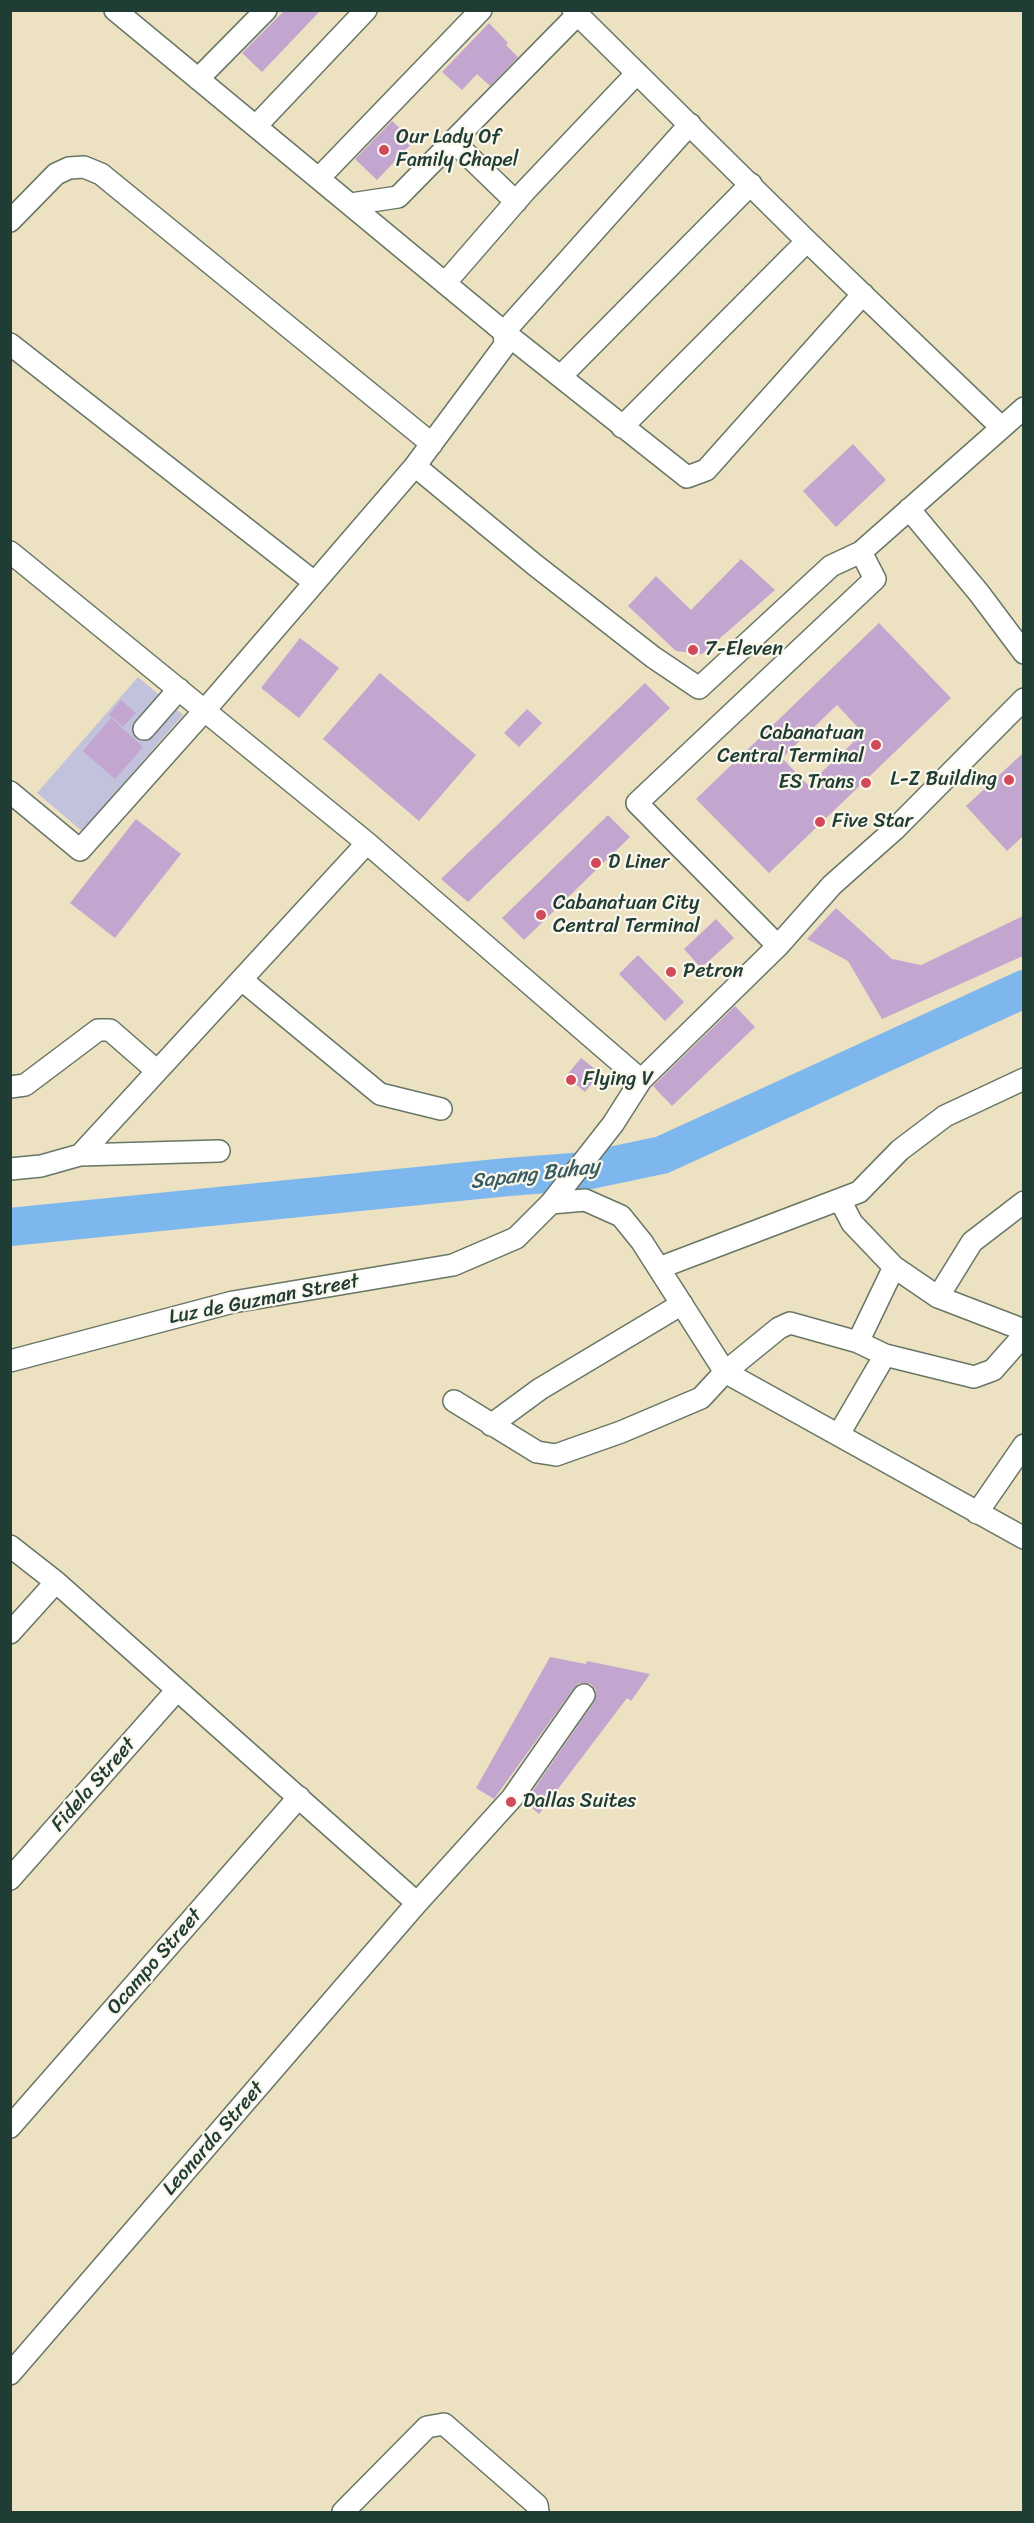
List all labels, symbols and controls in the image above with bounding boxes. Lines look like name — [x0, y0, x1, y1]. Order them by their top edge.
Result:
place label: Our Lady Of Family Chapel — [396, 126, 518, 173]
marker: Our Lady Of Family Chapel — [377, 143, 391, 157]
place label: 7-Eleven — [705, 638, 783, 662]
marker: 7-Eleven — [686, 643, 700, 657]
place label: Cabanatuan Central Terminal — [717, 722, 864, 769]
marker: Cabanatuan Central Terminal — [869, 738, 883, 752]
place label: L-Z Building — [890, 768, 997, 792]
place label: ES Trans — [779, 771, 854, 795]
marker: L-Z Building — [1002, 773, 1016, 787]
marker: ES Trans — [859, 776, 873, 790]
place label: Five Star — [832, 810, 913, 834]
marker: Five Star — [813, 815, 827, 829]
place label: D Liner — [608, 851, 669, 875]
marker: D Liner — [589, 856, 603, 870]
place label: Cabanatuan City Central Terminal — [553, 892, 700, 939]
marker: Cabanatuan City Central Terminal — [534, 908, 548, 922]
place label: Petron — [683, 960, 743, 984]
marker: Petron — [664, 965, 678, 979]
place label: Flying V — [583, 1068, 654, 1092]
marker: Flying V — [564, 1073, 578, 1087]
water label: Sapang Buhay — [469, 1155, 601, 1195]
street label: Luz de Guzman Street — [167, 1270, 361, 1330]
street label: Fidela Street — [47, 1733, 141, 1837]
place label: Dallas Suites — [523, 1790, 636, 1814]
marker: Dallas Suites — [504, 1795, 518, 1809]
street label: Ocampo Street — [103, 1904, 207, 2020]
street label: Leonarda Street — [158, 2077, 270, 2201]

